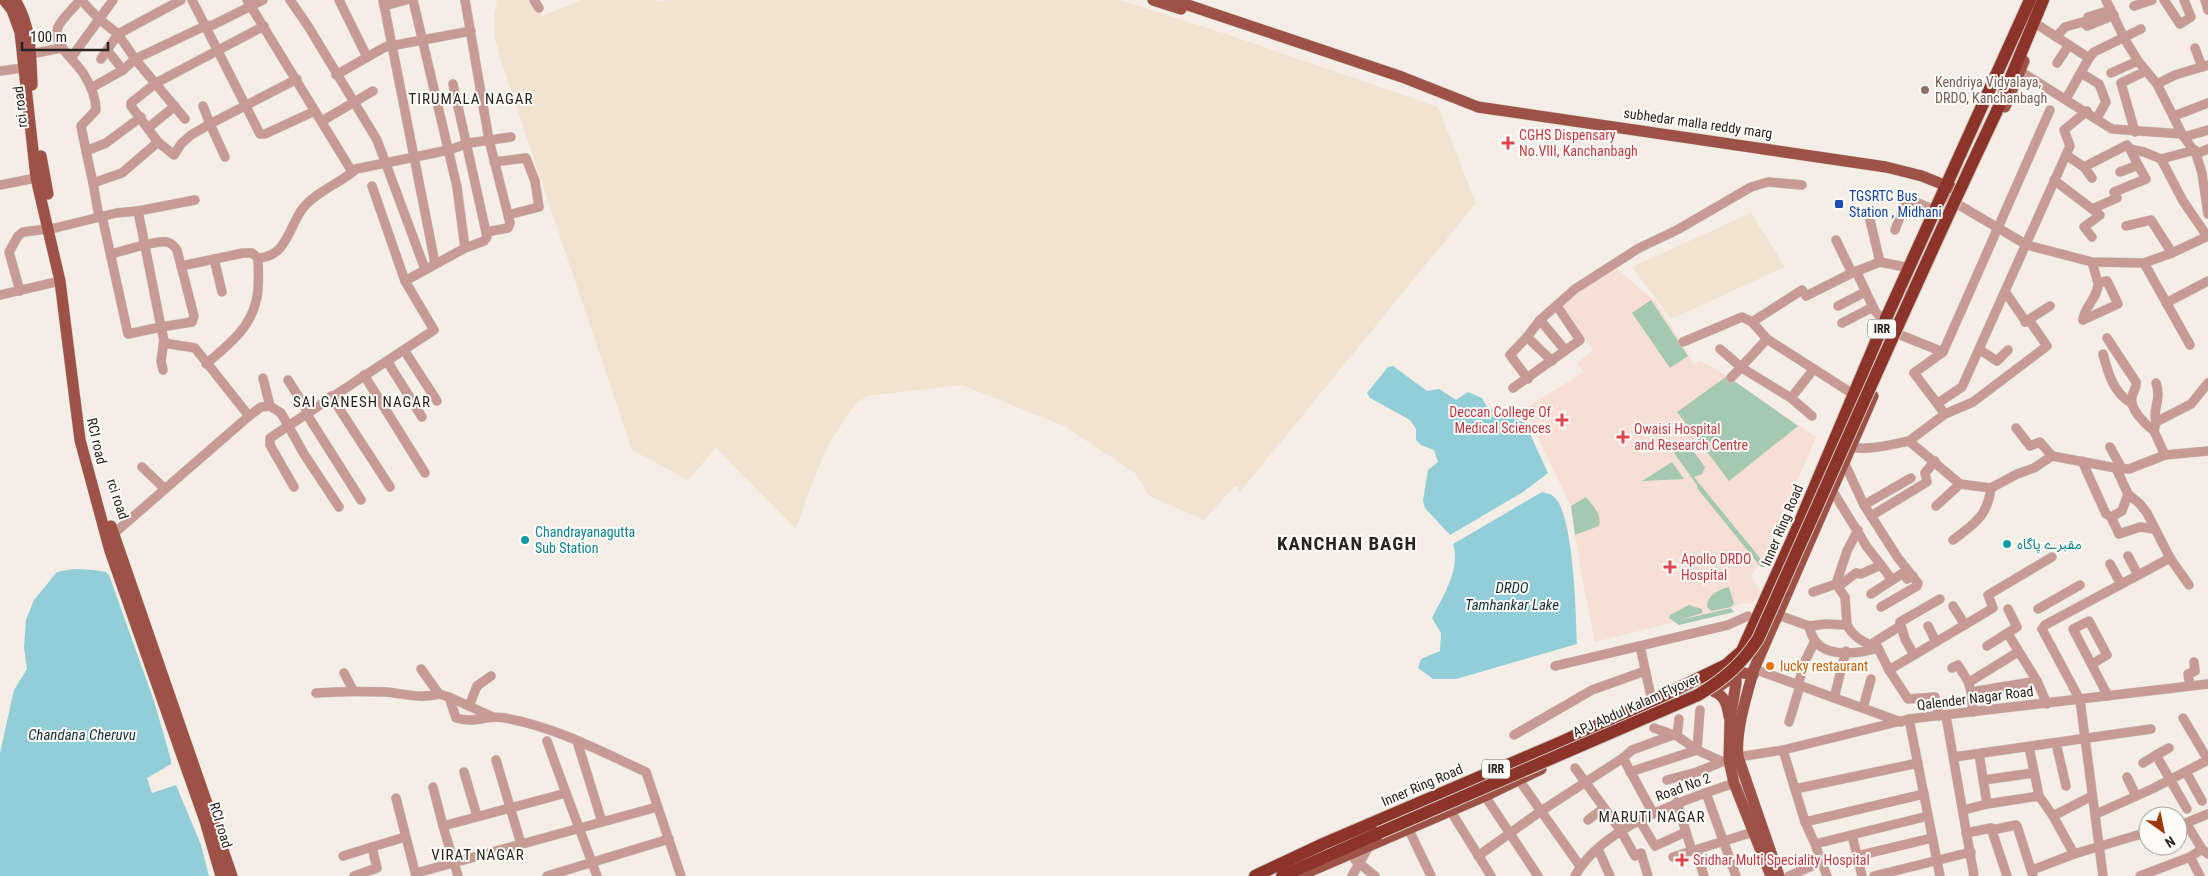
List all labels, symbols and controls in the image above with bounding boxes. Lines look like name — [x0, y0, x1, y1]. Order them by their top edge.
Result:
scale bar — [22, 20, 109, 52]
text: 100 m — [30, 28, 67, 46]
place label: Kendriya Vidyalaya, DRDO, Kanchanbagh — [1935, 74, 2047, 106]
marker: Kendriya Vidyalaya, DRDO, Kanchanbagh — [1919, 84, 1931, 96]
street label: rci road — [10, 85, 30, 129]
district label: TIRUMALA NAGAR — [409, 90, 533, 108]
street label: subhedar malla reddy marg — [1623, 105, 1773, 141]
place label: CGHS Dispensary No.VIII, Kanchanbagh — [1519, 127, 1638, 159]
marker: CGHS Dispensary No.VIII, Kanchanbagh — [1501, 136, 1515, 150]
place label: TGSRTC Bus Station , Midhani — [1849, 188, 1942, 220]
marker: TGSRTC Bus Station , Midhani — [1833, 198, 1845, 210]
road number: IRR — [1868, 320, 1896, 338]
district label: SAI GANESH NAGAR — [293, 393, 431, 411]
place label: Deccan College Of Medical Sciences — [1449, 404, 1552, 436]
marker: Deccan College Of Medical Sciences — [1555, 413, 1569, 427]
street label: RCI road — [84, 416, 110, 466]
place label: Owaisi Hospital and Research Centre — [1634, 421, 1748, 453]
marker: Owaisi Hospital and Research Centre — [1616, 430, 1630, 444]
street label: rci road — [104, 477, 132, 521]
street label: Inner Ring Road — [1758, 482, 1806, 568]
place label: Chandrayanagutta Sub Station — [535, 524, 635, 556]
district label: KANCHAN BAGH — [1277, 532, 1417, 555]
marker: Chandrayanagutta Sub Station — [519, 534, 531, 546]
place label: مقبرے پاگاہ — [2017, 536, 2082, 554]
marker: مقبرے پاگاہ — [2001, 538, 2013, 550]
place label: Apollo DRDO Hospital — [1681, 551, 1752, 583]
marker: Apollo DRDO Hospital — [1663, 560, 1677, 574]
water label: DRDO Tamhankar Lake — [1465, 579, 1559, 614]
place label: lucky restaurant — [1780, 658, 1868, 674]
marker: lucky restaurant — [1764, 660, 1776, 672]
street label: APJ Abdul Kalam Flyover — [1570, 670, 1702, 740]
street label: Qalender Nagar Road — [1916, 683, 2034, 713]
water label: Chandana Cheruvu — [28, 726, 136, 744]
road number: IRR — [1482, 760, 1510, 779]
street label: Inner Ring Road — [1379, 761, 1465, 809]
street label: Road No 2 — [1653, 770, 1713, 804]
street label: RCI road — [206, 800, 236, 850]
north arrow — [2138, 806, 2188, 856]
district label: MARUTI NAGAR — [1599, 808, 1705, 826]
text: N — [2162, 833, 2178, 851]
district label: VIRAT NAGAR — [431, 846, 525, 864]
place label: Sridhar Multi Speciality Hospital — [1693, 852, 1870, 868]
marker: Sridhar Multi Speciality Hospital — [1675, 853, 1689, 867]

